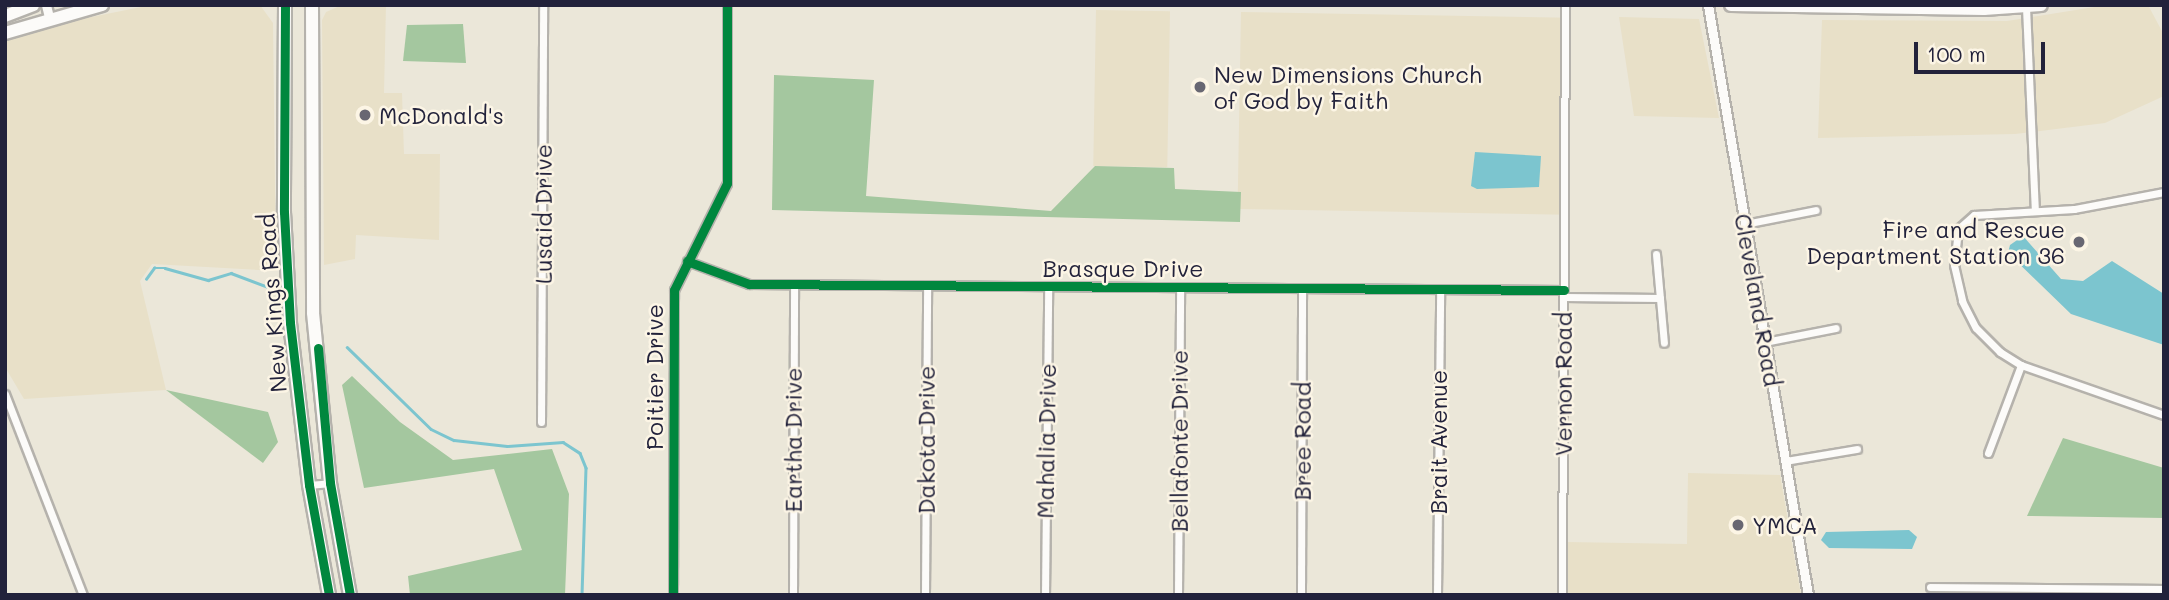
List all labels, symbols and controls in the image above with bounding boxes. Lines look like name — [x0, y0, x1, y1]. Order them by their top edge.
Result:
scale bar — [1917, 28, 2048, 72]
text: 100 m — [1927, 40, 1986, 67]
place label: New Dimensions Church of God by Faith — [1214, 60, 1482, 114]
marker: New Dimensions Church of God by Faith — [1192, 79, 1208, 95]
place label: McDonald's — [379, 101, 504, 129]
marker: McDonald's — [357, 107, 373, 123]
street label: Lusaid Drive — [529, 144, 557, 284]
street label: Cleveland Road — [1729, 211, 1787, 389]
street label: New Kings Road — [252, 213, 292, 393]
place label: Fire and Rescue Department Station 36 — [1806, 215, 2065, 269]
marker: Fire and Rescue Department Station 36 — [2071, 234, 2087, 250]
street label: Brasque Drive — [1042, 254, 1204, 282]
street label: Poitier Drive — [640, 304, 668, 450]
street label: Vernon Road — [1549, 312, 1577, 456]
street label: Bellafonte Drive — [1165, 350, 1193, 532]
street label: Mahalia Drive — [1031, 363, 1061, 519]
street label: Dakota Drive — [912, 366, 940, 514]
street label: Eartha Drive — [779, 368, 807, 512]
street label: Brait Avenue — [1424, 370, 1452, 514]
street label: Bree Road — [1288, 382, 1316, 500]
place label: YMCA — [1752, 511, 1818, 539]
marker: YMCA — [1730, 517, 1746, 533]

